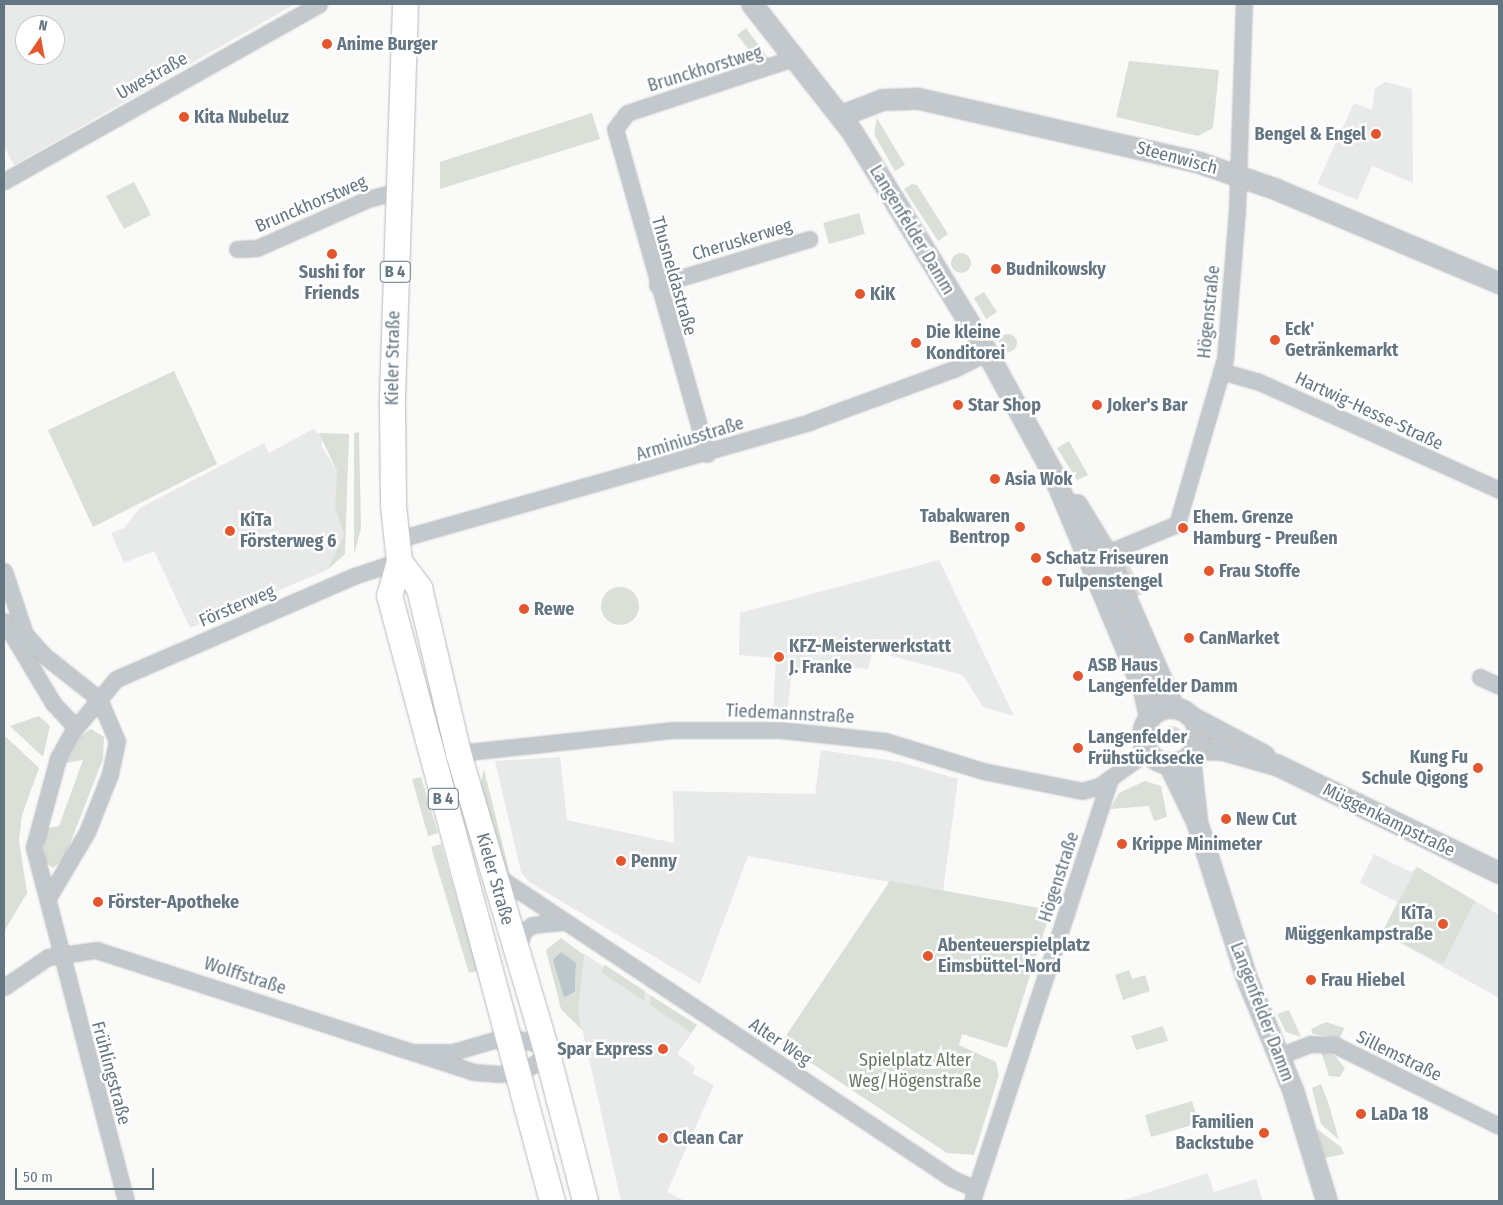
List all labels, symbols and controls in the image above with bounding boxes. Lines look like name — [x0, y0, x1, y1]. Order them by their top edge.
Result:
north arrow — [15, 15, 65, 65]
text: N — [37, 17, 49, 35]
place label: Anime Burger — [337, 33, 438, 55]
marker: Anime Burger — [321, 38, 333, 50]
street label: Brunckhorstweg — [645, 41, 765, 97]
street label: Uwestraße — [113, 48, 191, 104]
place label: Kita Nubeluz — [194, 106, 289, 128]
marker: Kita Nubeluz — [178, 111, 190, 123]
place label: Bengel & Engel — [1254, 123, 1366, 145]
marker: Bengel & Engel — [1370, 128, 1382, 140]
street label: Steenwisch — [1134, 137, 1220, 179]
street label: Langenfelder Damm — [865, 161, 959, 299]
street label: Brunckhorstweg — [252, 171, 370, 237]
street label: Thusneldastraße — [647, 214, 701, 338]
street label: Cheruskerweg — [689, 215, 795, 265]
marker: Sushi for Friends — [326, 248, 338, 260]
road number: B 4 — [379, 258, 411, 286]
place label: Budnikowsky — [1006, 258, 1106, 280]
place label: Sushi for Friends — [299, 262, 365, 304]
marker: Budnikowsky — [990, 263, 1002, 275]
street label: Högenstraße — [1193, 264, 1225, 360]
place label: KiK — [870, 283, 896, 305]
marker: KiK — [854, 288, 866, 300]
street label: Kieler Straße — [381, 310, 405, 406]
place label: Eck' Getränkemarkt — [1285, 319, 1398, 362]
place label: Die kleine Konditorei — [926, 322, 1005, 364]
marker: Eck' Getränkemarkt — [1269, 334, 1281, 346]
marker: Die kleine Konditorei — [910, 337, 922, 349]
street label: Hartwig-Hesse-Straße — [1292, 367, 1446, 455]
place label: Star Shop — [968, 394, 1041, 416]
place label: Joker's Bar — [1107, 394, 1188, 416]
marker: Star Shop — [952, 399, 964, 411]
marker: Joker's Bar — [1091, 399, 1103, 411]
street label: Arminiusstraße — [633, 412, 747, 466]
place label: Asia Wok — [1005, 468, 1072, 490]
marker: Asia Wok — [989, 473, 1001, 485]
place label: Tabakwaren Bentrop — [920, 506, 1010, 548]
place label: Ehem. Grenze Hamburg - Preußen — [1193, 507, 1338, 550]
place label: KiTa Försterweg 6 — [240, 510, 337, 552]
marker: Tabakwaren Bentrop — [1014, 521, 1026, 533]
marker: Ehem. Grenze Hamburg - Preußen — [1177, 522, 1189, 534]
marker: KiTa Försterweg 6 — [224, 525, 236, 537]
place label: Schatz Friseuren — [1046, 547, 1169, 569]
marker: Schatz Friseuren — [1030, 552, 1042, 564]
place label: Frau Stoffe — [1219, 560, 1300, 582]
marker: Frau Stoffe — [1203, 565, 1215, 577]
place label: Tulpenstengel — [1057, 570, 1163, 592]
marker: Tulpenstengel — [1041, 575, 1053, 587]
street label: Försterweg — [196, 580, 278, 632]
place label: Rewe — [534, 598, 574, 620]
marker: Rewe — [518, 603, 530, 615]
place label: CanMarket — [1199, 627, 1280, 649]
marker: CanMarket — [1183, 632, 1195, 644]
place label: KFZ-Meisterwerkstatt J. Franke — [789, 636, 951, 679]
marker: KFZ-Meisterwerkstatt J. Franke — [773, 651, 785, 663]
place label: ASB Haus Langenfelder Damm — [1088, 655, 1238, 698]
marker: ASB Haus Langenfelder Damm — [1072, 670, 1084, 682]
street label: Tiedemannstraße — [725, 700, 855, 728]
place label: Langenfelder Frühstücksecke — [1088, 727, 1204, 770]
marker: Langenfelder Frühstücksecke — [1072, 742, 1084, 754]
place label: Kung Fu Schule Qigong — [1362, 747, 1468, 790]
marker: Kung Fu Schule Qigong — [1472, 762, 1484, 774]
street label: Müggenkampstraße — [1319, 779, 1459, 861]
road number: B 4 — [427, 786, 459, 812]
place label: New Cut — [1236, 808, 1297, 830]
marker: New Cut — [1220, 813, 1232, 825]
street label: Högenstraße — [1034, 829, 1084, 925]
street label: Kieler Straße — [472, 830, 518, 928]
place label: Krippe Minimeter — [1132, 833, 1262, 855]
marker: Krippe Minimeter — [1116, 838, 1128, 850]
place label: Penny — [631, 850, 677, 872]
marker: Penny — [615, 855, 627, 867]
place label: Förster-Apotheke — [108, 891, 239, 913]
marker: Förster-Apotheke — [92, 896, 104, 908]
place label: KiTa Müggenkampstraße — [1285, 903, 1433, 946]
marker: KiTa Müggenkampstraße — [1437, 918, 1449, 930]
place label: Abenteuerspielplatz Eimsbüttel-Nord — [938, 935, 1090, 978]
street label: Langenfelder Damm — [1226, 939, 1298, 1085]
marker: Abenteuerspielplatz Eimsbüttel-Nord — [922, 950, 934, 962]
street label: Wolffstraße — [201, 953, 289, 999]
place label: Frau Hiebel — [1321, 969, 1405, 991]
marker: Frau Hiebel — [1305, 974, 1317, 986]
street label: Alter Weg — [745, 1014, 815, 1070]
street label: Frühlingstraße — [87, 1019, 135, 1127]
street label: Sillemstraße — [1353, 1026, 1445, 1086]
place label: Spar Express — [557, 1038, 653, 1060]
marker: Spar Express — [657, 1043, 669, 1055]
park label: Spielplatz Alter Weg/Högenstraße — [849, 1050, 981, 1092]
place label: LaDa 18 — [1371, 1103, 1429, 1125]
marker: LaDa 18 — [1355, 1108, 1367, 1120]
place label: Familien Backstube — [1176, 1112, 1254, 1154]
place label: Clean Car — [673, 1127, 743, 1149]
marker: Familien Backstube — [1258, 1127, 1270, 1139]
marker: Clean Car — [657, 1132, 669, 1144]
scale bar — [18, 1158, 156, 1190]
text: 50 m — [23, 1168, 53, 1186]

